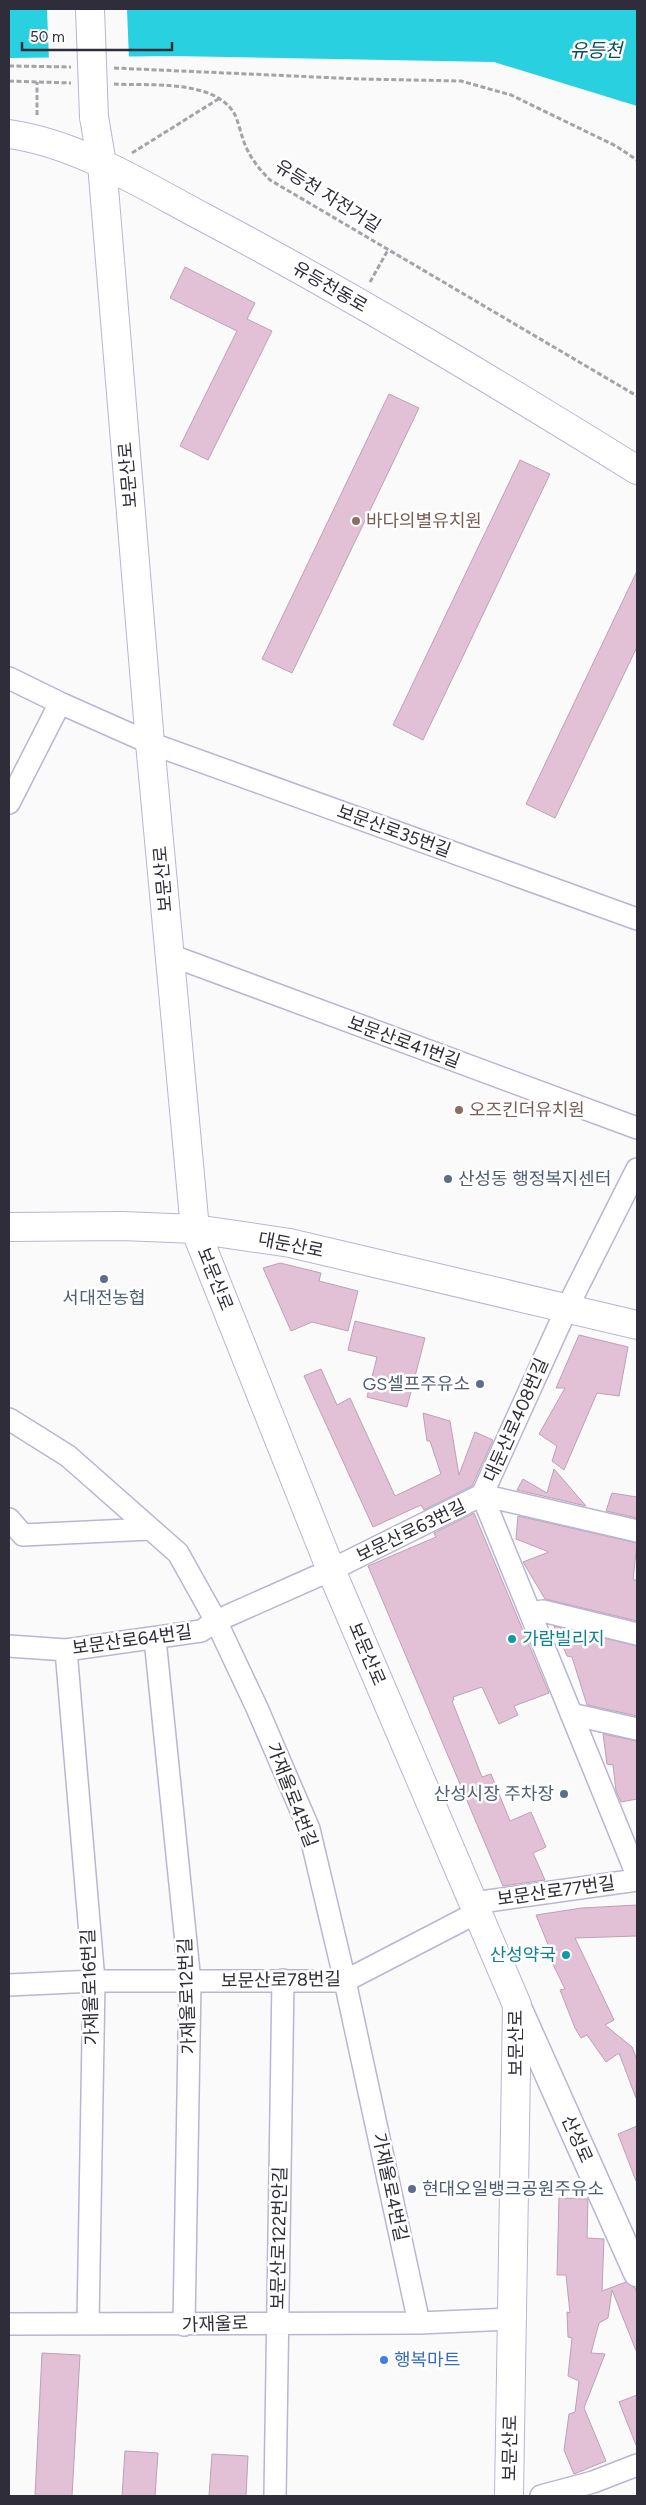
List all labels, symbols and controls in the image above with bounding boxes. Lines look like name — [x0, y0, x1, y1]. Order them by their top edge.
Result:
scale bar — [22, 20, 172, 52]
text: 50 m — [30, 28, 65, 46]
water label: 유등천 — [570, 39, 624, 62]
street label: 유등천 자전거길 — [271, 155, 385, 237]
street label: 유등천동로 — [289, 257, 371, 317]
street label: 보문산로 — [114, 441, 142, 509]
place label: 바다의별유치원 — [366, 510, 482, 532]
marker: 바다의별유치원 — [350, 515, 362, 527]
street label: 보문산로35번길 — [334, 800, 454, 862]
street label: 보문산로 — [149, 845, 177, 913]
street label: 보문산로41번길 — [345, 1011, 463, 1073]
place label: 오즈킨더유치원 — [469, 1099, 585, 1121]
marker: 오즈킨더유치원 — [453, 1104, 465, 1116]
place label: 산성동 행정복지센터 — [458, 1168, 612, 1190]
marker: 산성동 행정복지센터 — [442, 1173, 454, 1185]
street label: 대둔산로 — [256, 1228, 326, 1262]
street label: 보문산로 — [192, 1244, 238, 1314]
marker: 서대전농협 — [98, 1273, 110, 1285]
place label: 서대전농협 — [63, 1287, 145, 1309]
street label: 대둔산로408번길 — [479, 1355, 553, 1485]
place label: GS셀프주유소 — [362, 1373, 470, 1395]
marker: GS셀프주유소 — [474, 1378, 486, 1390]
street label: 보문산로63번길 — [353, 1495, 469, 1567]
street label: 보문산로 — [344, 1619, 390, 1689]
street label: 보문산로64번길 — [71, 1621, 193, 1659]
place label: 가람빌리지 — [522, 1628, 605, 1650]
marker: 가람빌리지 — [506, 1633, 518, 1645]
street label: 가재울로4번길 — [262, 1739, 322, 1851]
place label: 산성시장 주차장 — [434, 1783, 554, 1805]
marker: 산성시장 주차장 — [558, 1788, 570, 1800]
street label: 보문산로77번길 — [496, 1872, 616, 1910]
street label: 가재울로16번길 — [77, 1928, 103, 2046]
street label: 가재울로12번길 — [174, 1937, 200, 2055]
place label: 산성약국 — [490, 1944, 556, 1966]
marker: 산성약국 — [560, 1949, 572, 1961]
street label: 보문산로78번길 — [221, 1968, 341, 1992]
street label: 보문산로 — [505, 2010, 527, 2076]
street label: 산성로 — [557, 2112, 597, 2166]
street label: 가재울로4번길 — [368, 2131, 412, 2243]
street label: 보문산로122번안길 — [267, 2166, 291, 2310]
place label: 현대오일뱅크공원주유소 — [422, 2178, 604, 2200]
marker: 현대오일뱅크공원주유소 — [406, 2183, 418, 2195]
street label: 가재울로 — [182, 2312, 248, 2336]
place label: 행복마트 — [394, 2349, 460, 2371]
marker: 행복마트 — [378, 2354, 390, 2366]
street label: 보문산로 — [498, 2415, 522, 2481]

